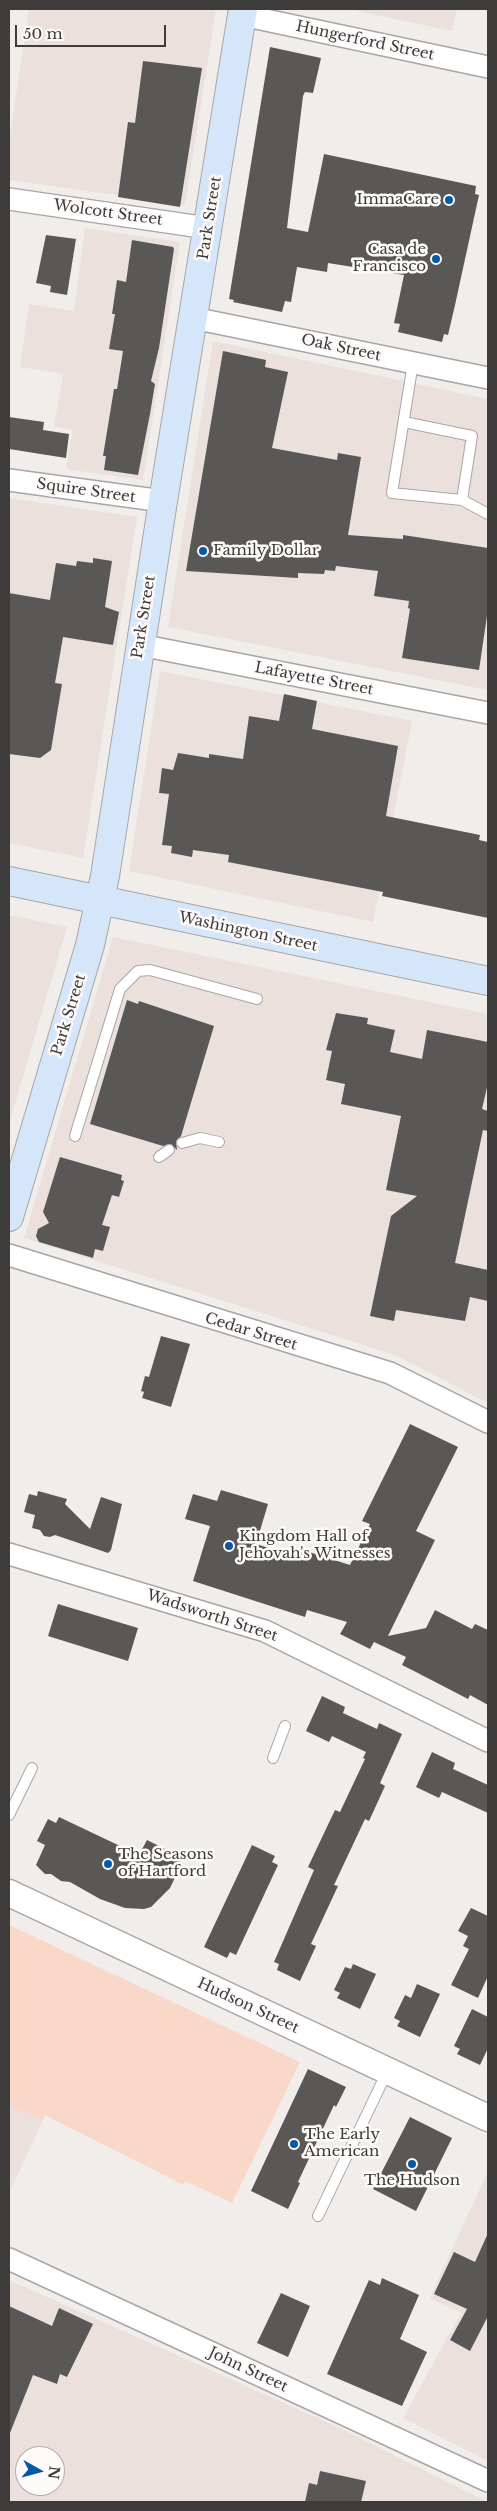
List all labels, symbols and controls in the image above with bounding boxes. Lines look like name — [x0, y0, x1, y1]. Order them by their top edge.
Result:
scale bar — [18, 15, 169, 47]
street label: Hungerford Street — [294, 18, 436, 64]
text: 50 m — [23, 24, 63, 43]
street label: Park Street — [195, 175, 225, 261]
place label: ImmaCare — [357, 191, 439, 209]
marker: ImmaCare — [443, 194, 455, 206]
street label: Wolcott Street — [52, 196, 164, 230]
place label: Casa de Francisco — [352, 241, 426, 276]
marker: Casa de Francisco — [430, 253, 442, 265]
street label: Oak Street — [299, 331, 383, 365]
street label: Squire Street — [35, 475, 137, 507]
place label: Family Dollar — [213, 542, 319, 560]
marker: Family Dollar — [197, 545, 209, 557]
street label: Park Street — [129, 574, 159, 660]
street label: Lafayette Street — [253, 659, 375, 699]
street label: Washington Street — [177, 908, 319, 956]
street label: Park Street — [48, 972, 90, 1058]
street label: Cedar Street — [203, 1309, 299, 1355]
place label: Kingdom Hall of Jehovah's Witnesses — [239, 1528, 391, 1563]
marker: Kingdom Hall of Jehovah's Witnesses — [223, 1540, 235, 1552]
street label: Wadsworth Street — [144, 1586, 280, 1646]
place label: The Seasons of Hartford — [118, 1846, 214, 1881]
marker: The Seasons of Hartford — [102, 1858, 114, 1870]
street label: Hudson Street — [194, 1975, 302, 2037]
place label: The Early American — [304, 2126, 380, 2161]
marker: The Early American — [288, 2138, 300, 2150]
marker: The Hudson — [406, 2158, 418, 2170]
place label: The Hudson — [364, 2172, 460, 2190]
street label: John Street — [205, 2344, 291, 2396]
north arrow — [15, 2446, 65, 2496]
text: N — [44, 2465, 64, 2480]

